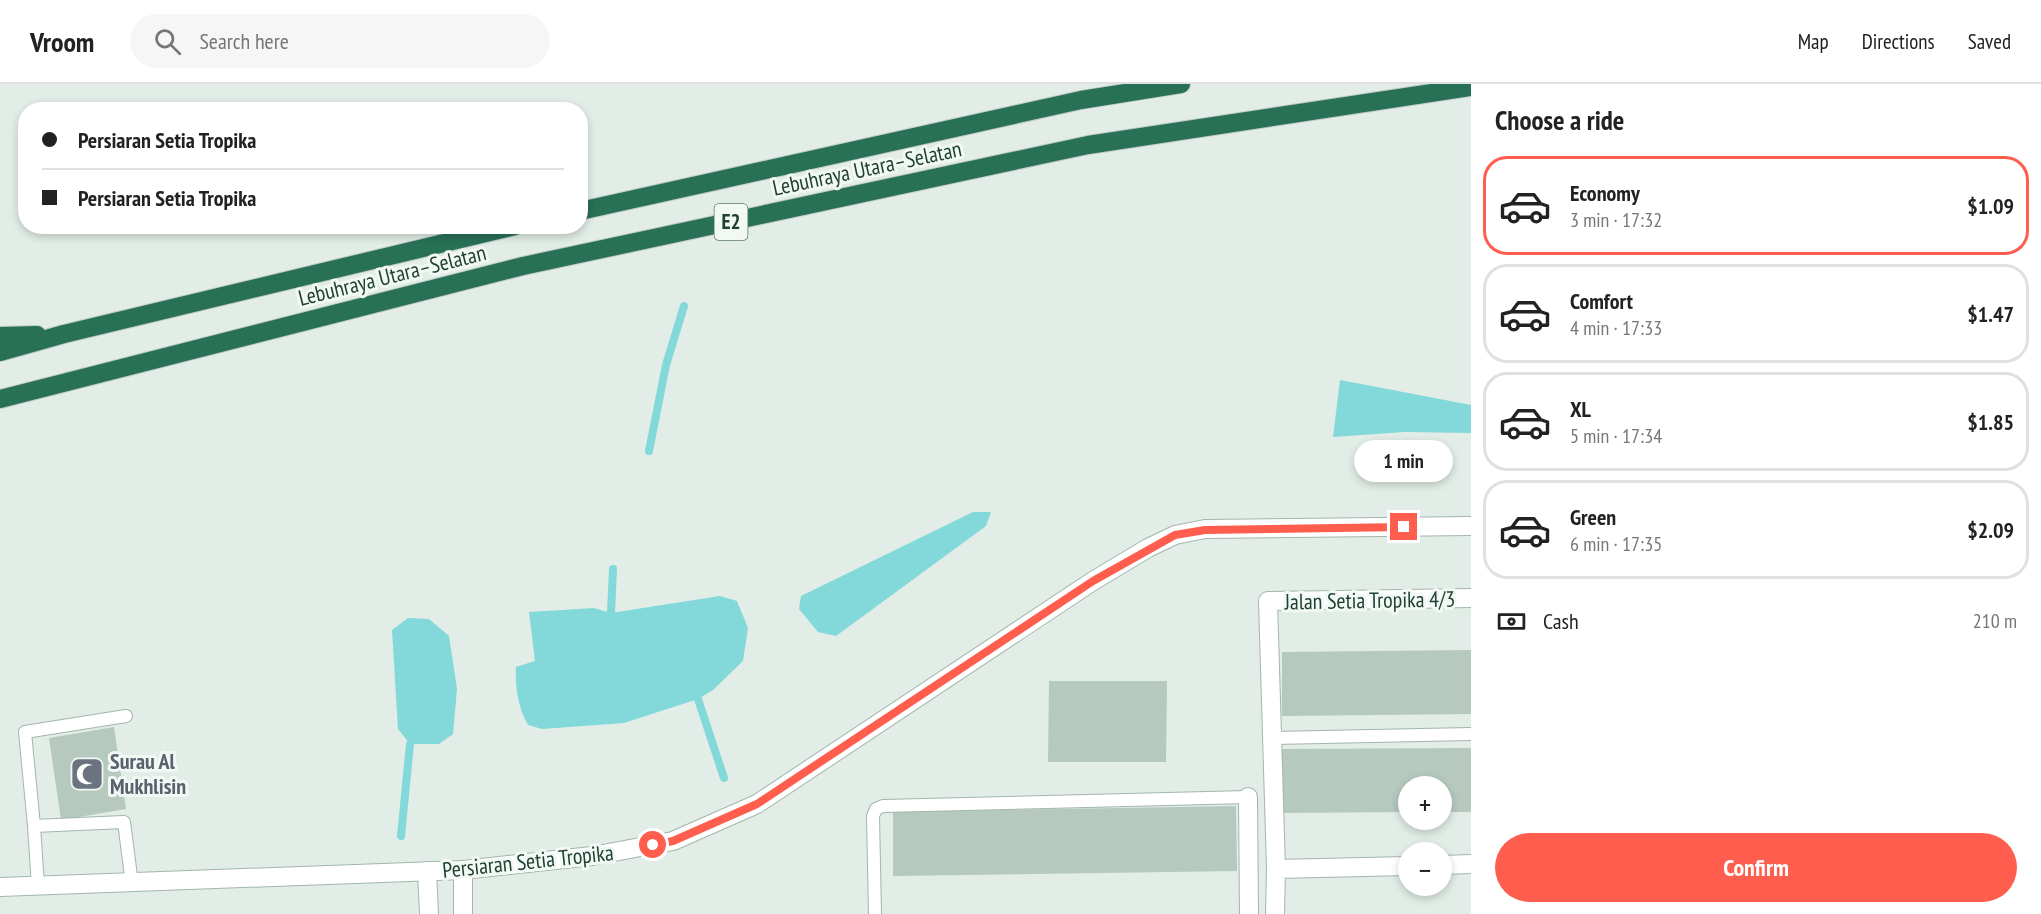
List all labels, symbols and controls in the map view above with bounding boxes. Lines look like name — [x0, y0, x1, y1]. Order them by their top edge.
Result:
search box — [130, 14, 550, 68]
text: Vroom — [30, 23, 94, 60]
icon: search — [151, 25, 184, 58]
text: Search here — [199, 27, 289, 55]
text: Map — [1798, 28, 1829, 55]
text: Directions — [1862, 28, 1935, 55]
text: Saved — [1968, 28, 2011, 55]
text: Choose a ride — [1495, 103, 1624, 137]
text: Persiaran Setia Tropika — [78, 126, 256, 154]
street label: Lebuhraya Utara–Selatan — [770, 134, 964, 202]
icon: car — [1498, 179, 1552, 233]
text: Economy — [1570, 179, 1640, 207]
text: Persiaran Setia Tropika — [78, 184, 256, 212]
text: $1.09 — [1967, 192, 2014, 220]
road number: E2 — [714, 204, 748, 240]
text: 3 min · 17:32 — [1570, 207, 1662, 233]
street label: Lebuhraya Utara–Selatan — [295, 238, 489, 312]
icon: car — [1498, 287, 1552, 341]
text: Comfort — [1570, 287, 1633, 315]
text: $1.47 — [1967, 300, 2014, 328]
text: 4 min · 17:33 — [1570, 315, 1662, 341]
icon: car — [1498, 395, 1552, 449]
text: XL — [1570, 395, 1591, 423]
text: $1.85 — [1967, 408, 2014, 436]
text: 5 min · 17:34 — [1570, 423, 1662, 449]
callout: 1 min — [1354, 440, 1454, 482]
text: 1 min — [1383, 448, 1424, 474]
icon: car — [1498, 503, 1552, 557]
text: Green — [1570, 503, 1616, 531]
route end — [1390, 513, 1417, 540]
text: $2.09 — [1967, 516, 2014, 544]
text: 6 min · 17:35 — [1570, 531, 1662, 557]
street label: Jalan Setia Tropika 4/3 — [1283, 585, 1456, 616]
icon: cash — [1495, 605, 1528, 638]
text: Cash — [1543, 607, 1579, 635]
text: 210 m — [1973, 608, 2017, 634]
place label: Surau Al Mukhlisin — [110, 747, 186, 800]
mosque icon: Surau Al Mukhlisin — [69, 756, 105, 792]
map controls — [1398, 776, 1452, 896]
button: + — [1398, 776, 1452, 830]
route start — [639, 831, 666, 858]
button: Confirm — [1495, 833, 2017, 902]
street label: Persiaran Setia Tropika — [441, 838, 615, 884]
button: − — [1398, 842, 1452, 896]

